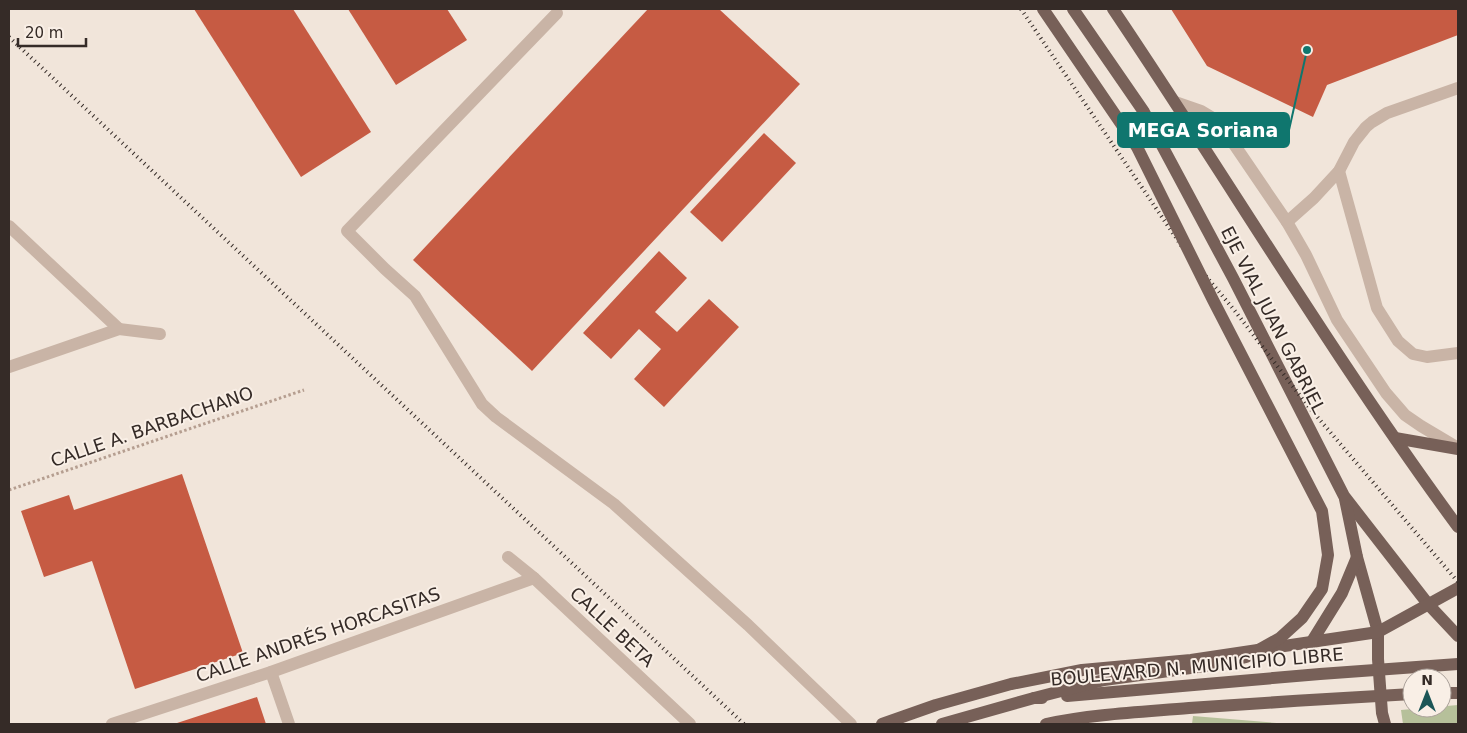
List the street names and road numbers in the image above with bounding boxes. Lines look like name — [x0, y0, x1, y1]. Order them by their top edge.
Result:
street label: EJE VIAL JUAN GABRIEL — [1217, 223, 1330, 417]
street label: CALLE A. BARBACHANO — [48, 382, 256, 471]
street label: CALLE BETA — [566, 582, 659, 671]
street label: CALLE ANDRÉS HORCASITAS — [193, 583, 443, 686]
street label: BOULEVARD N. MUNICIPIO LIBRE — [1049, 643, 1344, 690]

